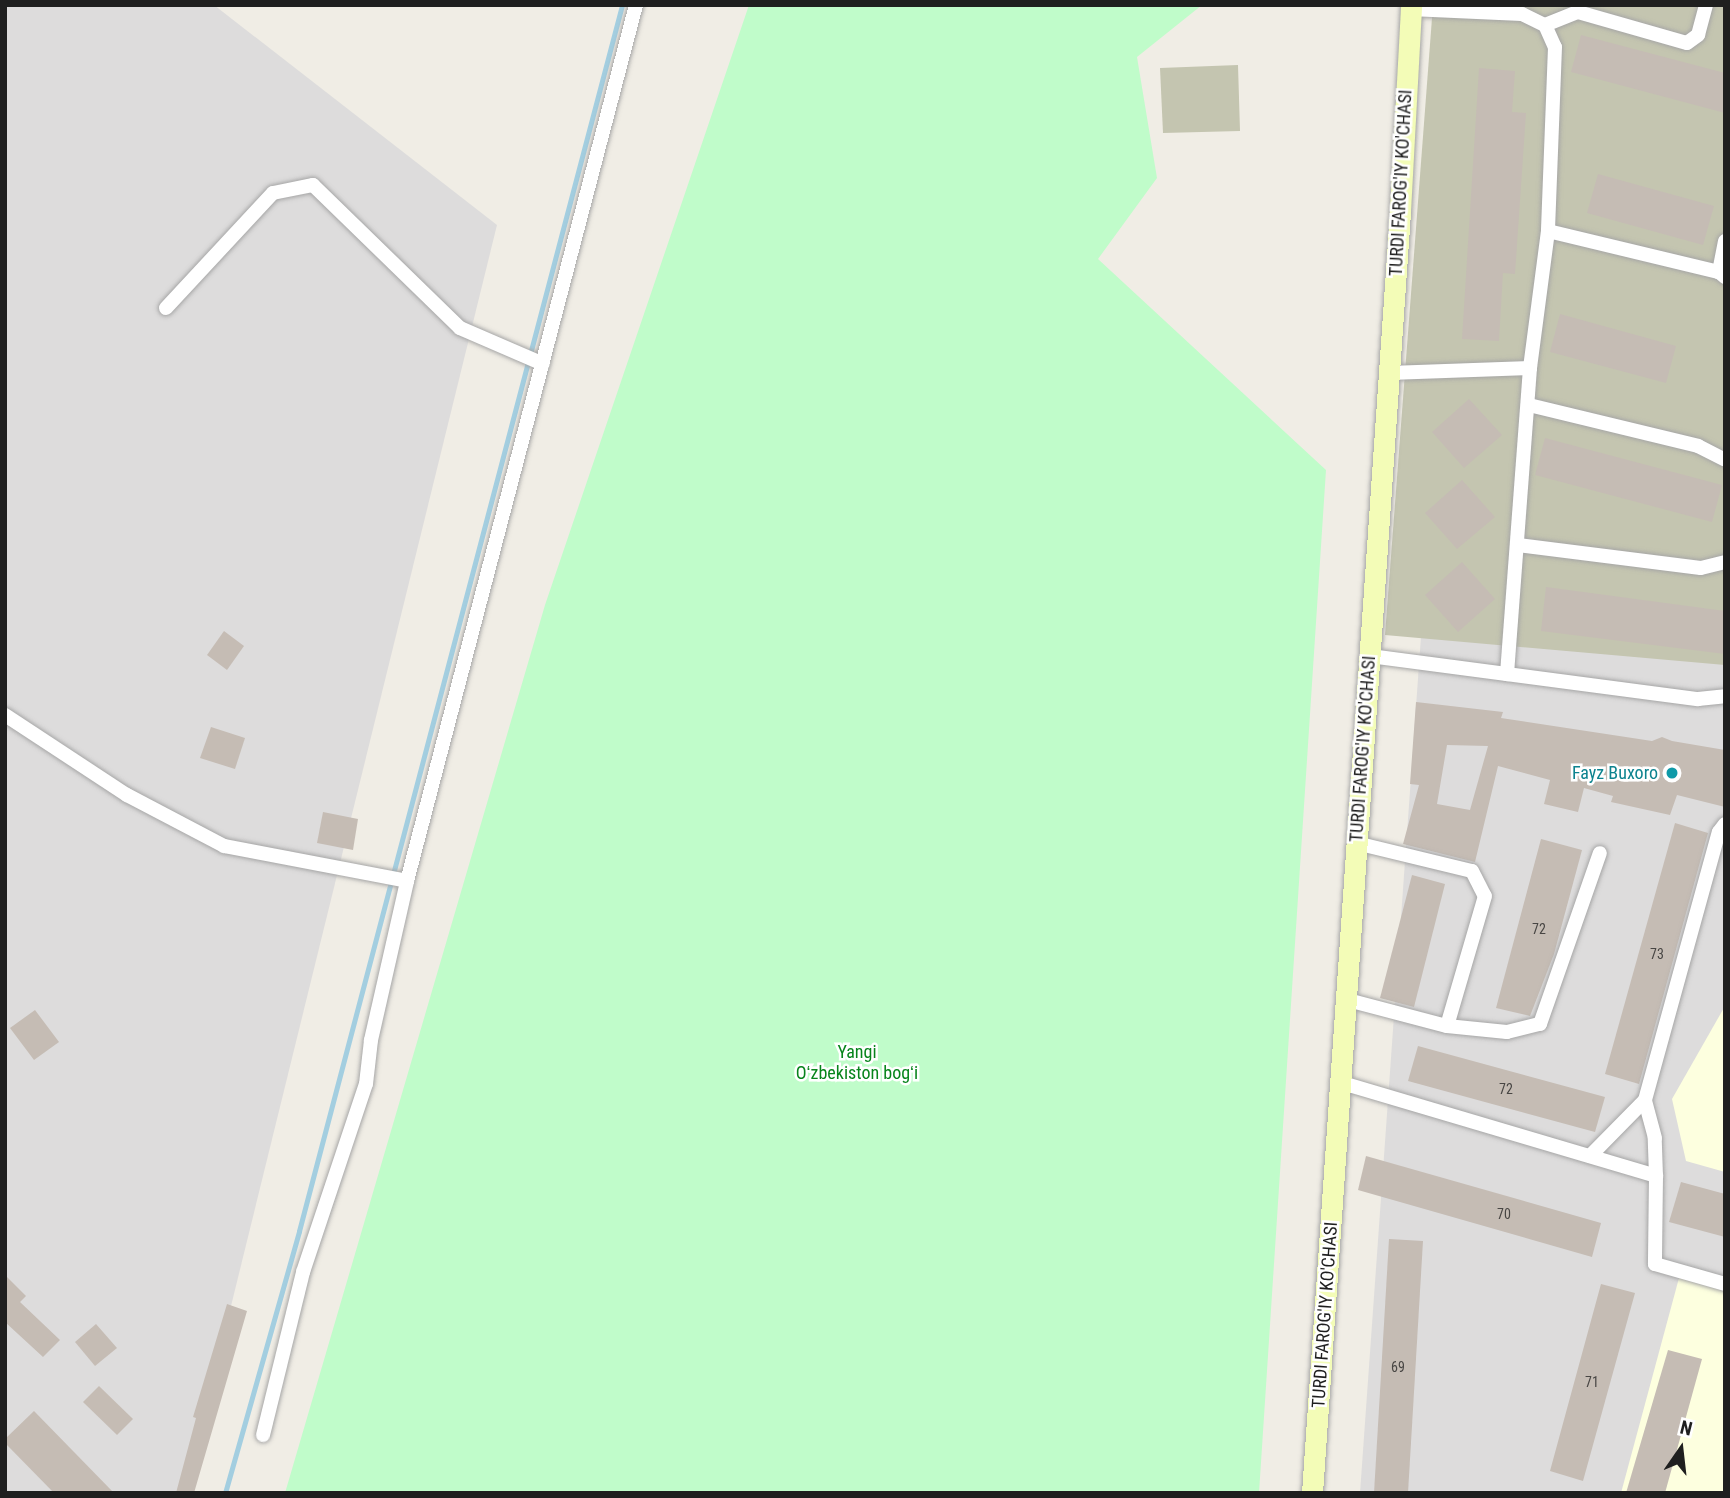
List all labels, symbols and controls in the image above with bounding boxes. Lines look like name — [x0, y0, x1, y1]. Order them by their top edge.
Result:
street label: TURDI FAROG'IY KO'CHASI — [1385, 89, 1417, 277]
street label: TURDI FAROG'IY KO'CHASI — [1346, 655, 1380, 843]
place label: Fayz Buxoro — [1572, 762, 1658, 784]
marker: Fayz Buxoro — [1664, 765, 1680, 781]
house number: 72 — [1532, 921, 1546, 937]
house number: 73 — [1650, 946, 1664, 962]
park label: Yangi Oʻzbekiston bogʻi — [796, 1042, 918, 1084]
house number: 72 — [1499, 1081, 1513, 1097]
house number: 70 — [1497, 1206, 1511, 1222]
street label: TURDI FAROG'IY KO'CHASI — [1308, 1221, 1342, 1409]
house number: 69 — [1391, 1359, 1405, 1375]
house number: 71 — [1585, 1374, 1599, 1390]
north arrow — [1646, 1414, 1716, 1484]
text: N — [1678, 1416, 1695, 1441]

